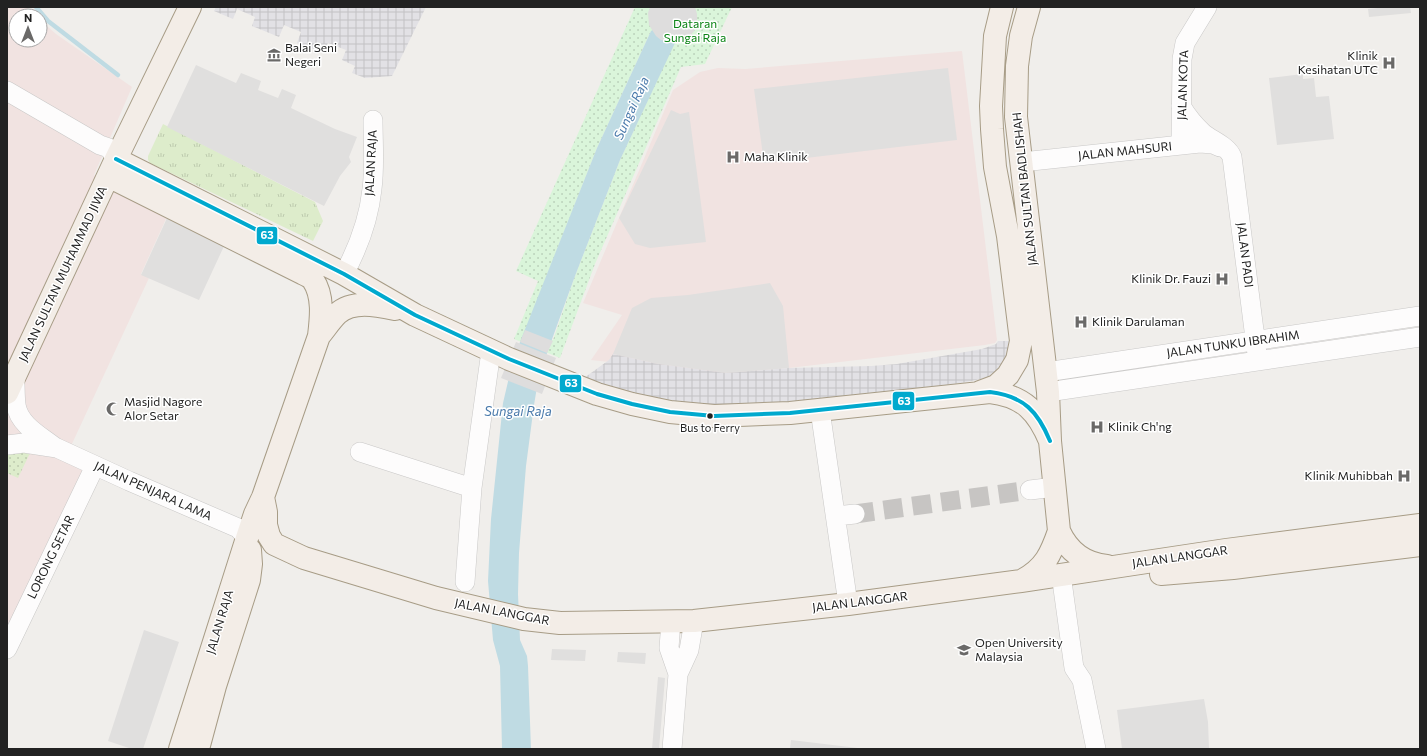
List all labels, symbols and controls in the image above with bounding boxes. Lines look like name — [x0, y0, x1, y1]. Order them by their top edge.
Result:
north arrow — [8, 8, 48, 48]
text: N — [24, 11, 32, 24]
park label: Dataran Sungai Raja — [664, 16, 726, 44]
place label: Balai Seni Negeri — [285, 40, 337, 68]
museum icon: Balai Seni Negeri — [266, 47, 282, 63]
place label: Klinik Kesihatan UTC — [1298, 48, 1378, 76]
street label: JALAN KOTA — [1174, 50, 1191, 120]
hospital icon: Klinik Kesihatan UTC — [1381, 55, 1397, 71]
water label: Sungai Raja — [610, 74, 652, 142]
street label: JALAN SULTAN BADLISHAH — [1009, 111, 1040, 267]
street label: JALAN RAJA — [361, 129, 380, 197]
street label: JALAN MAHSURI — [1077, 138, 1173, 163]
hospital icon: Maha Klinik — [725, 149, 741, 165]
place label: Maha Klinik — [744, 149, 808, 163]
street label: JALAN SULTAN MUHAMMAD JIWA — [15, 183, 110, 364]
street label: JALAN PADI — [1234, 221, 1257, 288]
line badge: 63 — [256, 226, 278, 245]
text: 63 — [260, 228, 274, 241]
place label: Klinik Dr. Fauzi — [1131, 271, 1211, 285]
hospital icon: Klinik Dr. Fauzi — [1214, 271, 1230, 287]
hospital icon: Klinik Darulaman — [1073, 314, 1089, 330]
place label: Klinik Darulaman — [1092, 314, 1185, 328]
street label: JALAN TUNKU IBRAHIM — [1165, 327, 1300, 360]
line badge: 63 — [559, 374, 582, 393]
text: 63 — [564, 376, 578, 389]
line badge: 63 — [892, 391, 915, 411]
place label: Masjid Nagore Alor Setar — [124, 394, 202, 422]
text: 63 — [897, 394, 911, 407]
mosque icon: Masjid Nagore Alor Setar — [105, 401, 121, 417]
water label: Sungai Raja — [484, 403, 552, 419]
marker: Bus to Ferry — [705, 411, 715, 421]
hospital icon: Klinik Ch'ng — [1089, 419, 1105, 435]
place label: Klinik Ch'ng — [1108, 419, 1172, 433]
place label: Bus to Ferry — [680, 421, 740, 434]
street label: JALAN PENJARA LAMA — [92, 458, 214, 523]
place label: Klinik Muhibbah — [1305, 468, 1393, 482]
hospital icon: Klinik Muhibbah — [1396, 468, 1412, 484]
street label: LORONG SETAR — [24, 512, 76, 601]
street label: JALAN LANGGAR — [1131, 542, 1229, 571]
street label: JALAN RAJA — [203, 588, 236, 656]
street label: JALAN LANGGAR — [811, 588, 909, 615]
street label: JALAN LANGGAR — [453, 595, 551, 628]
place label: Open University Malaysia — [975, 635, 1063, 663]
school or university icon: Open University Malaysia — [956, 642, 972, 658]

